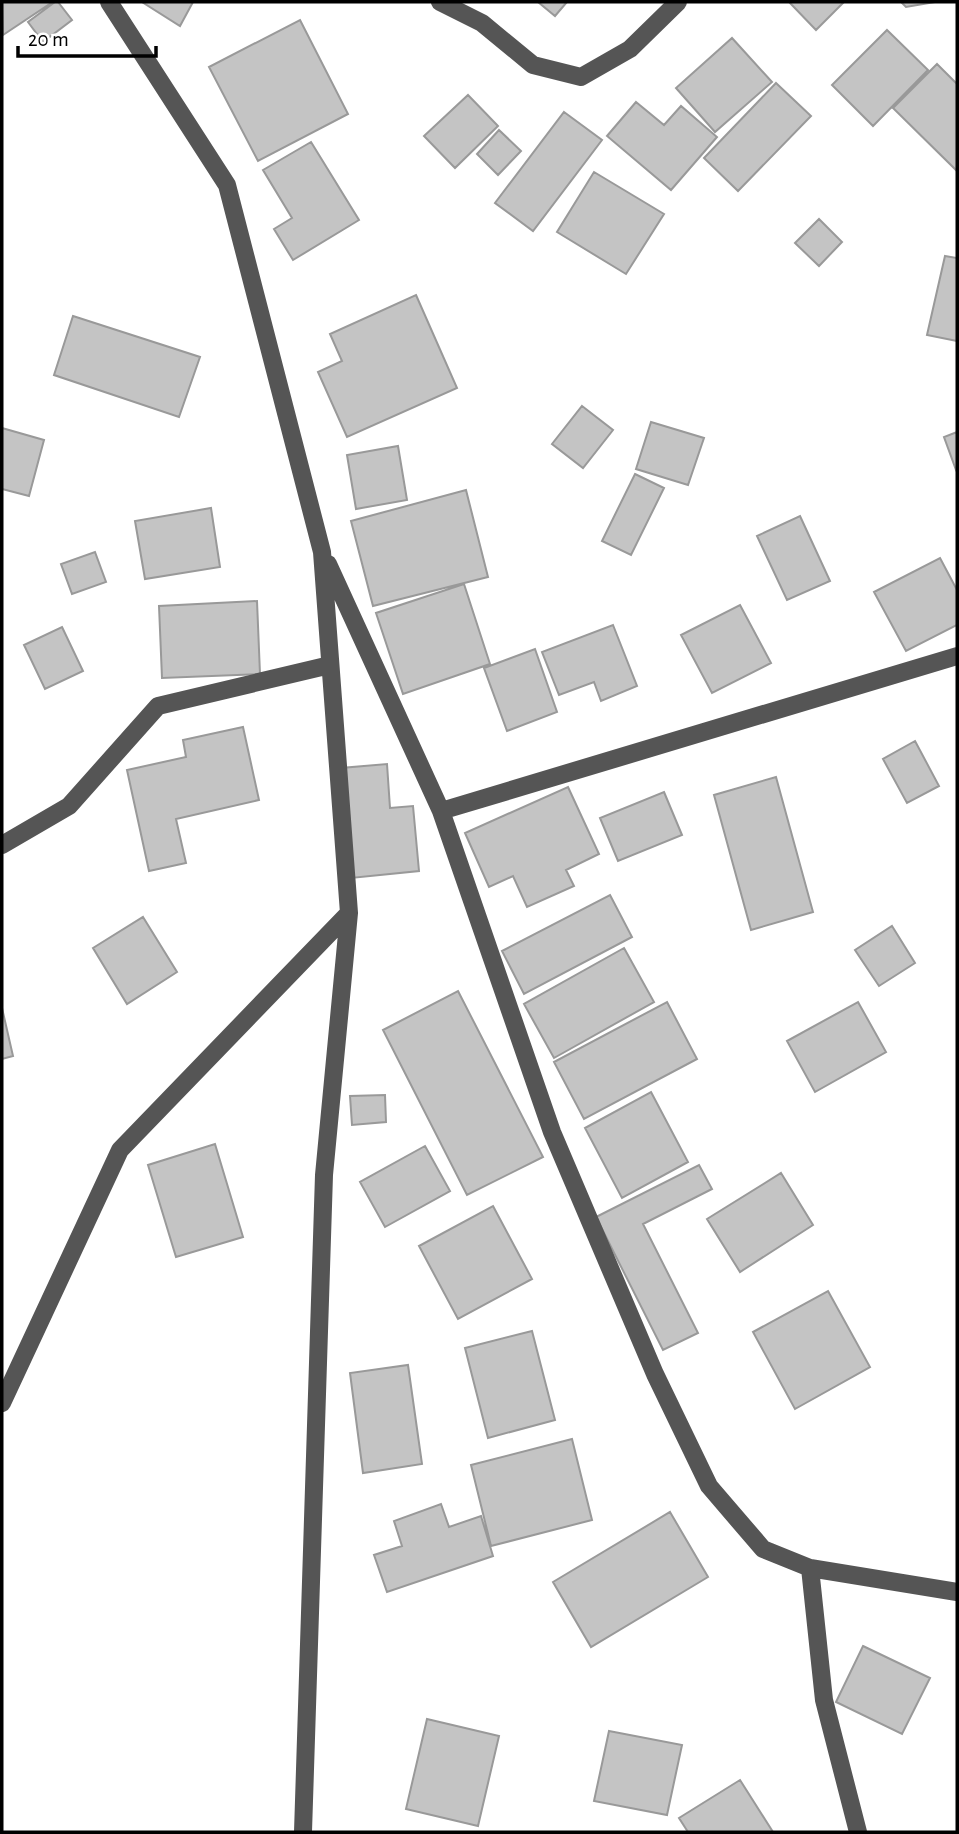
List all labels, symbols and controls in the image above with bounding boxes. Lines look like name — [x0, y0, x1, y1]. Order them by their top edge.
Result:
scale bar — [18, 14, 156, 58]
text: 20 m — [28, 29, 69, 50]

